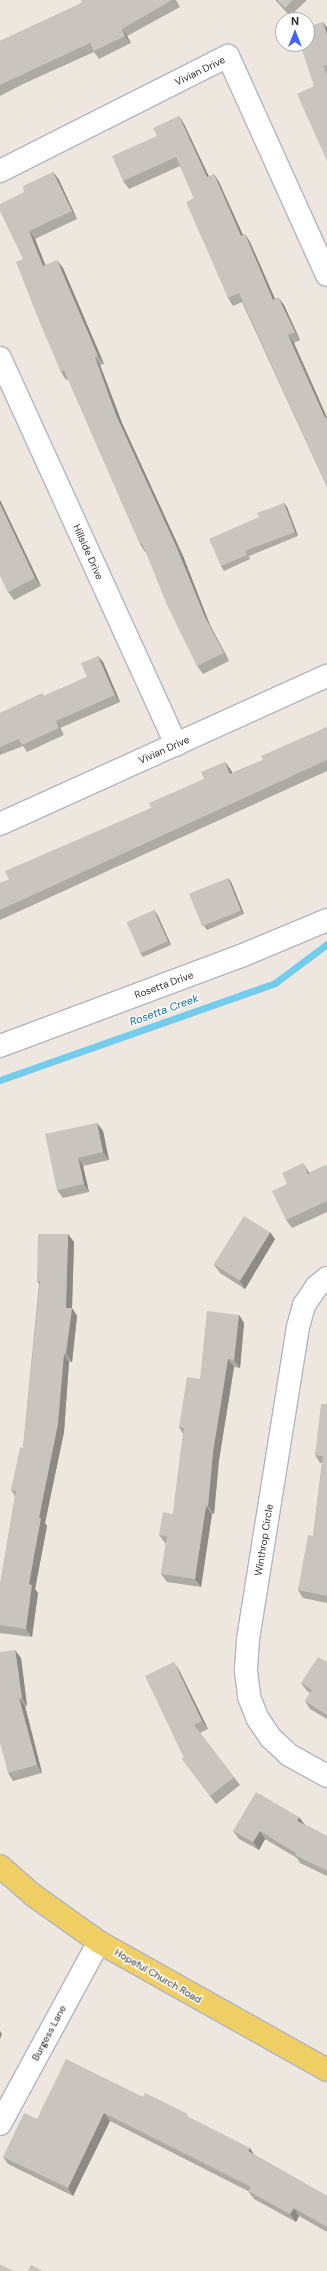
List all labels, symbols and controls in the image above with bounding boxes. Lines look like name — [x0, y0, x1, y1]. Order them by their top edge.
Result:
north arrow — [275, 12, 315, 52]
text: N — [291, 14, 299, 28]
street label: Vivian Drive — [173, 54, 227, 88]
street label: Hillside Drive — [70, 522, 106, 582]
street label: Vivian Drive — [137, 733, 191, 767]
street label: Rosetta Drive — [133, 969, 195, 1001]
water label: Rosetta Creek — [128, 991, 200, 1029]
street label: Winthrop Circle — [252, 1503, 276, 1577]
street label: Hopeful Church Road — [112, 1946, 204, 2006]
street label: Burgess Lane — [29, 2003, 69, 2063]

